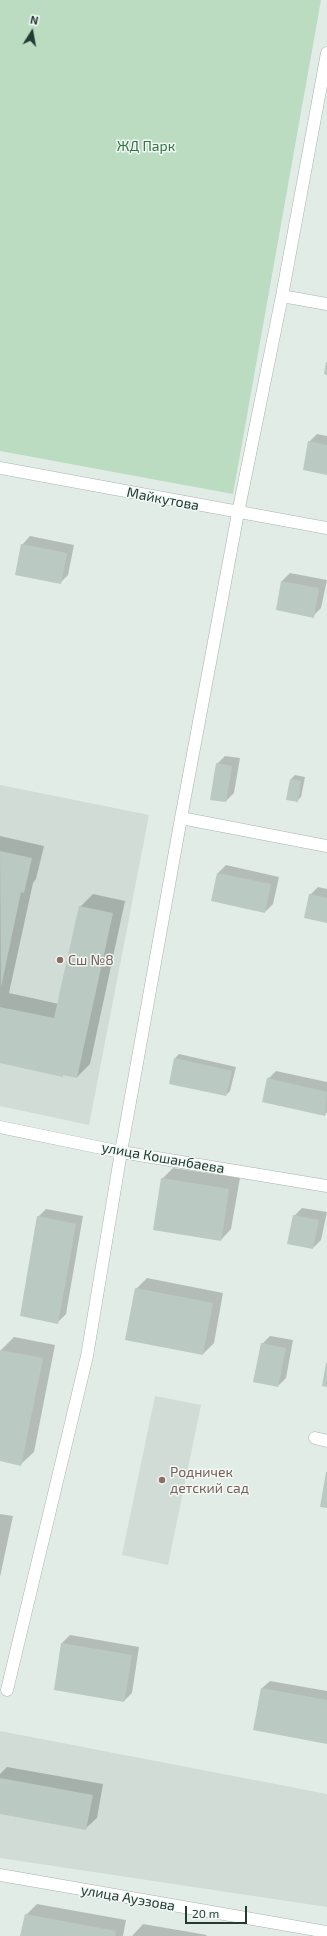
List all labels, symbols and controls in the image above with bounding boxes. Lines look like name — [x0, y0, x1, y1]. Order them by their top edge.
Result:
north arrow — [12, 12, 52, 52]
text: N — [29, 13, 40, 27]
park label: ЖД Парк — [117, 138, 175, 154]
street label: Майкутова — [125, 484, 201, 514]
place label: Сш №8 — [68, 952, 114, 968]
marker: Сш №8 — [55, 955, 65, 965]
street label: улица Кошанбаева — [100, 1139, 226, 1177]
place label: Родничек детский сад — [170, 1464, 249, 1496]
marker: Родничек детский сад — [157, 1475, 167, 1485]
street label: улица Ауэзова — [80, 1881, 176, 1915]
scale bar — [187, 1898, 249, 1924]
text: 20 m — [192, 1906, 219, 1920]

